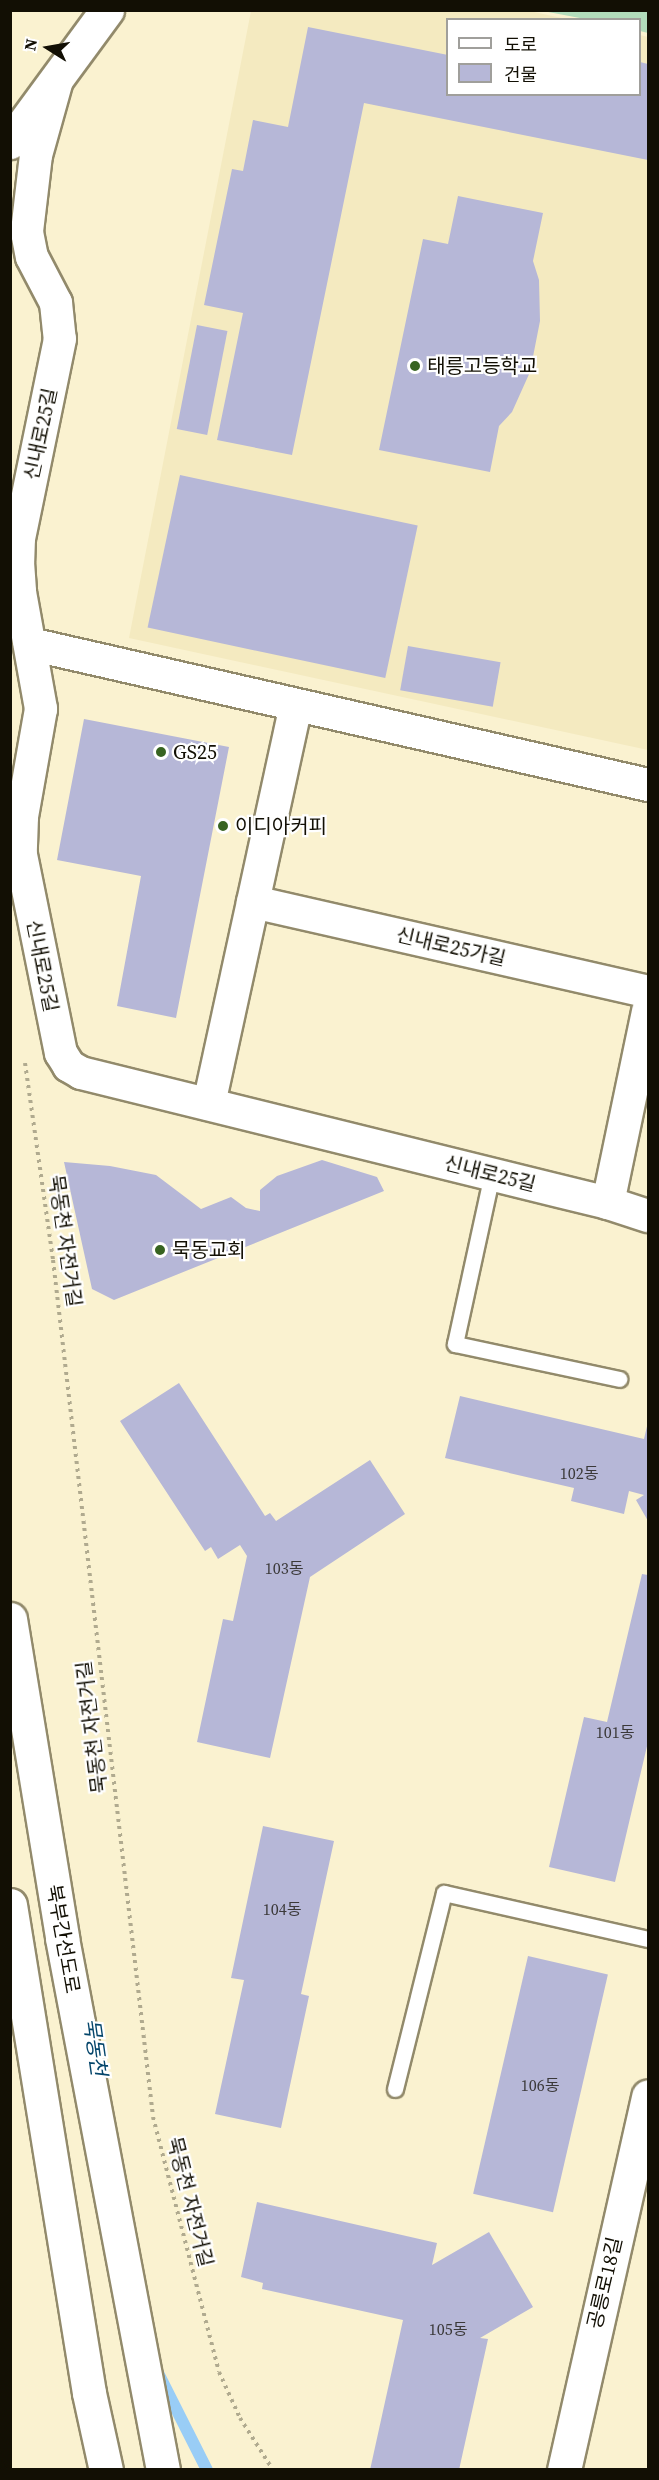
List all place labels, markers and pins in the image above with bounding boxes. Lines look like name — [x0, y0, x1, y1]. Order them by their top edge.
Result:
place label: 태릉고등학교 — [427, 354, 537, 378]
marker: 태릉고등학교 — [408, 359, 422, 373]
place label: GS25 — [173, 740, 217, 764]
marker: GS25 — [154, 745, 168, 759]
place label: 이디아커피 — [235, 814, 327, 838]
marker: 이디아커피 — [216, 819, 230, 833]
place label: 묵동교회 — [172, 1238, 246, 1262]
marker: 묵동교회 — [153, 1243, 167, 1257]

